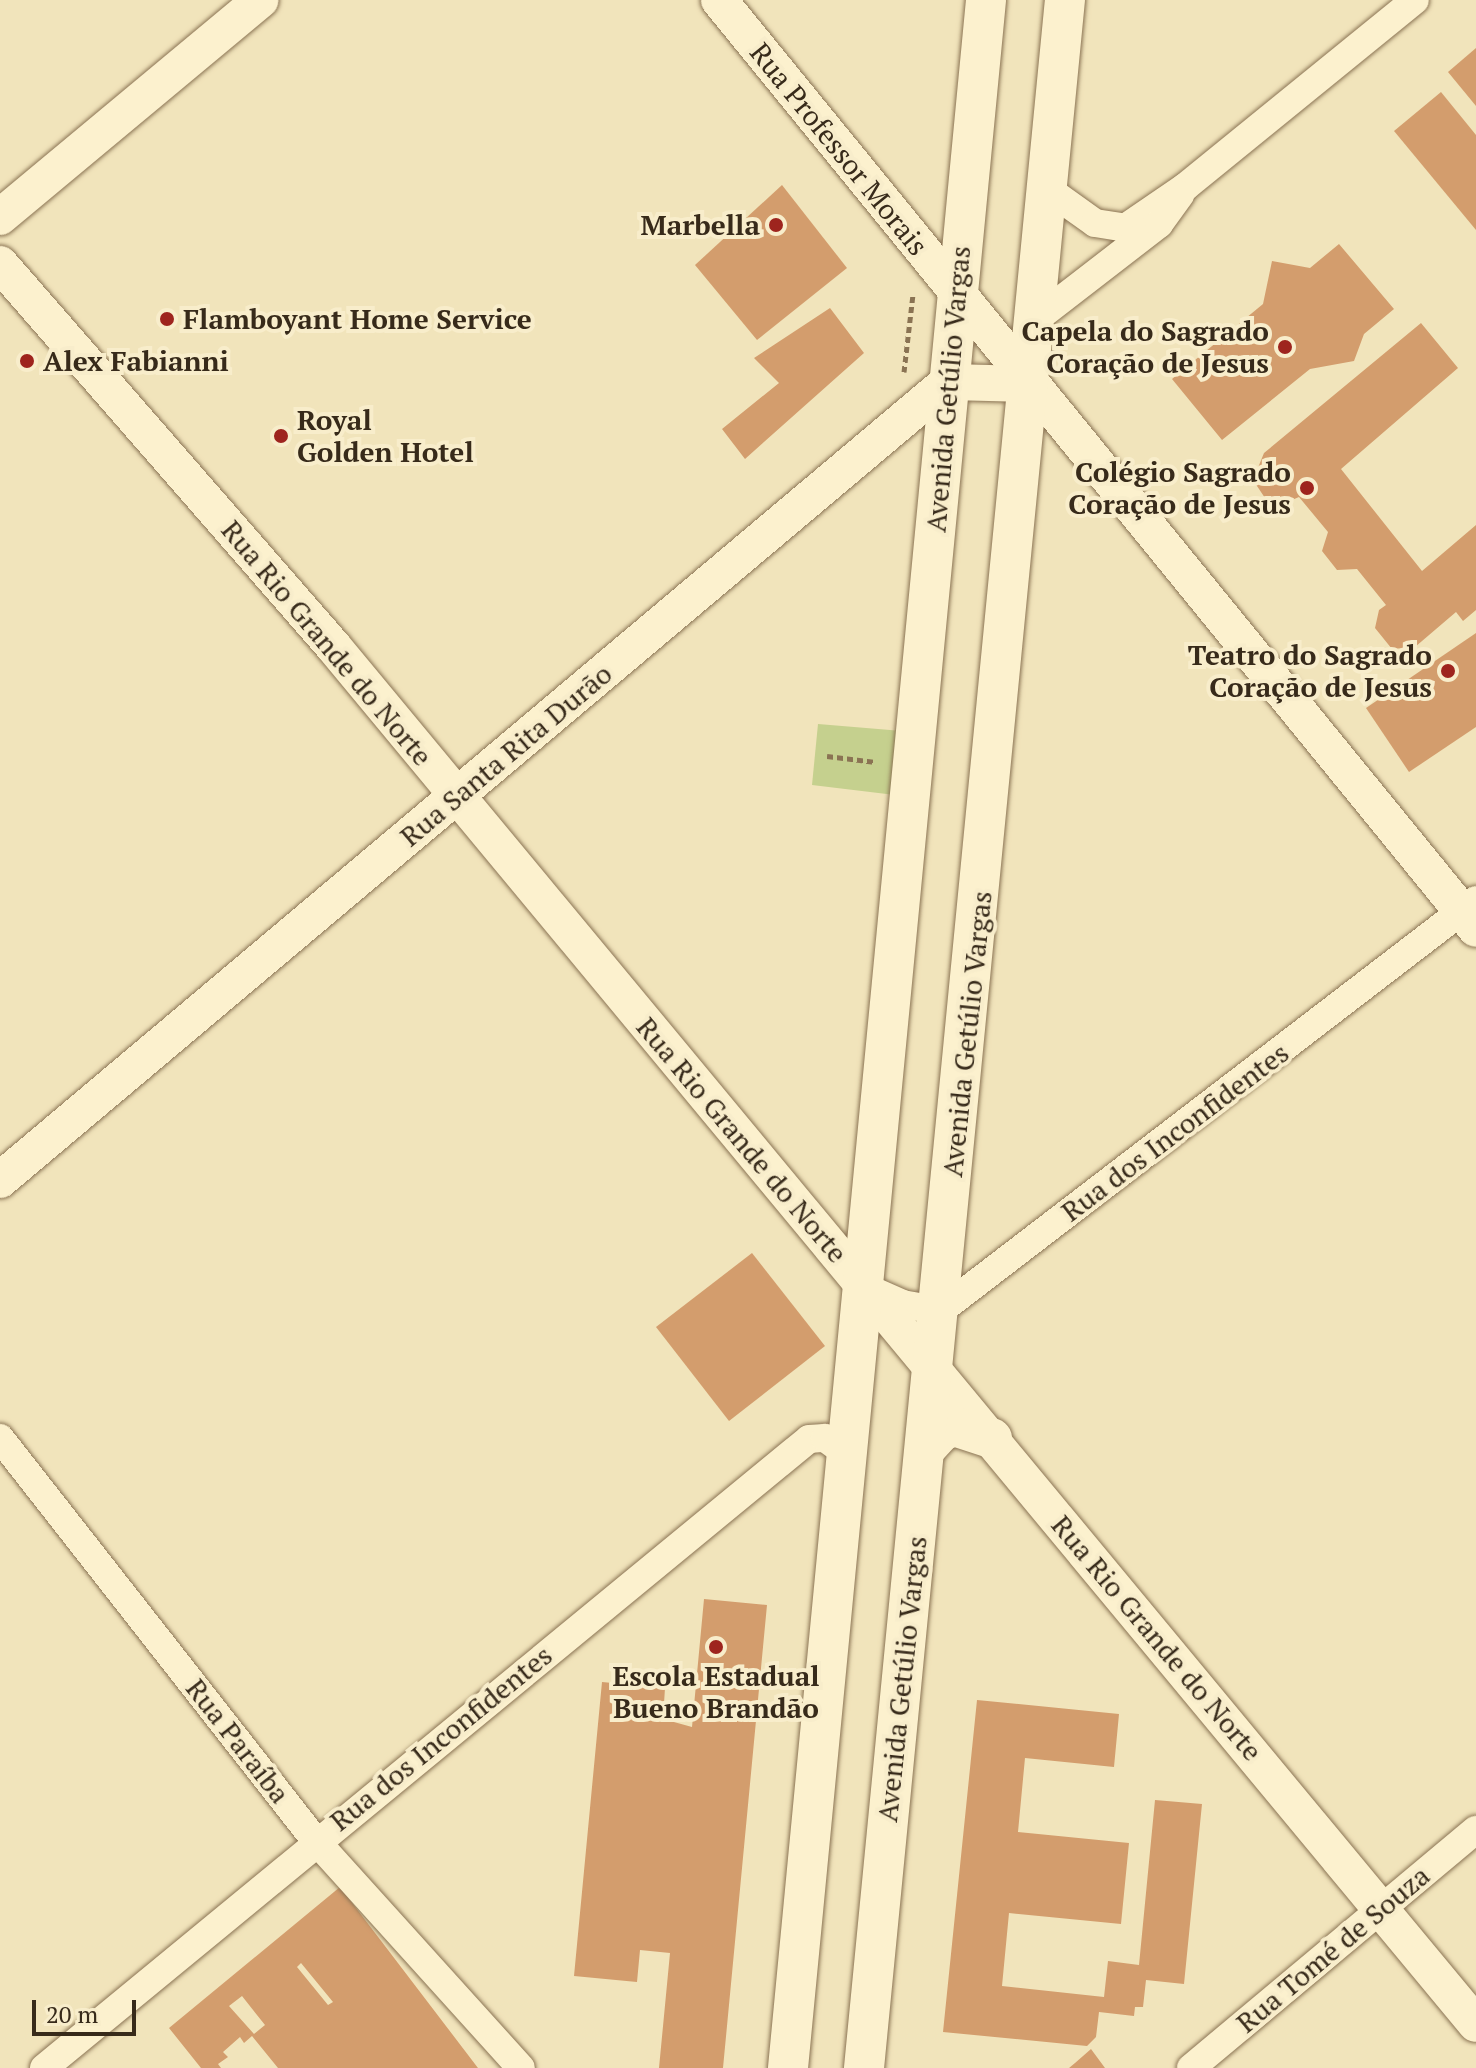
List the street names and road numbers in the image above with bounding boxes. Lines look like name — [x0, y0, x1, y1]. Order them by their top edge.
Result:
street label: Rua Professor Morais — [743, 36, 935, 262]
street label: Avenida Getúlio Vargas — [919, 244, 977, 534]
street label: Rua Rio Grande do Norte — [215, 514, 439, 772]
street label: Rua Santa Rita Durão — [393, 657, 619, 853]
street label: Avenida Getúlio Vargas — [935, 889, 999, 1179]
street label: Rua Rio Grande do Norte — [630, 1011, 854, 1269]
street label: Rua dos Inconfidentes — [1055, 1036, 1295, 1228]
street label: Rua Rio Grande do Norte — [1045, 1509, 1269, 1767]
street label: Avenida Getúlio Vargas — [870, 1534, 934, 1824]
street label: Rua dos Inconfidentes — [323, 1638, 559, 1838]
street label: Rua Paraíba — [179, 1672, 297, 1810]
street label: Rua Tomé de Souza — [1230, 1858, 1436, 2040]

